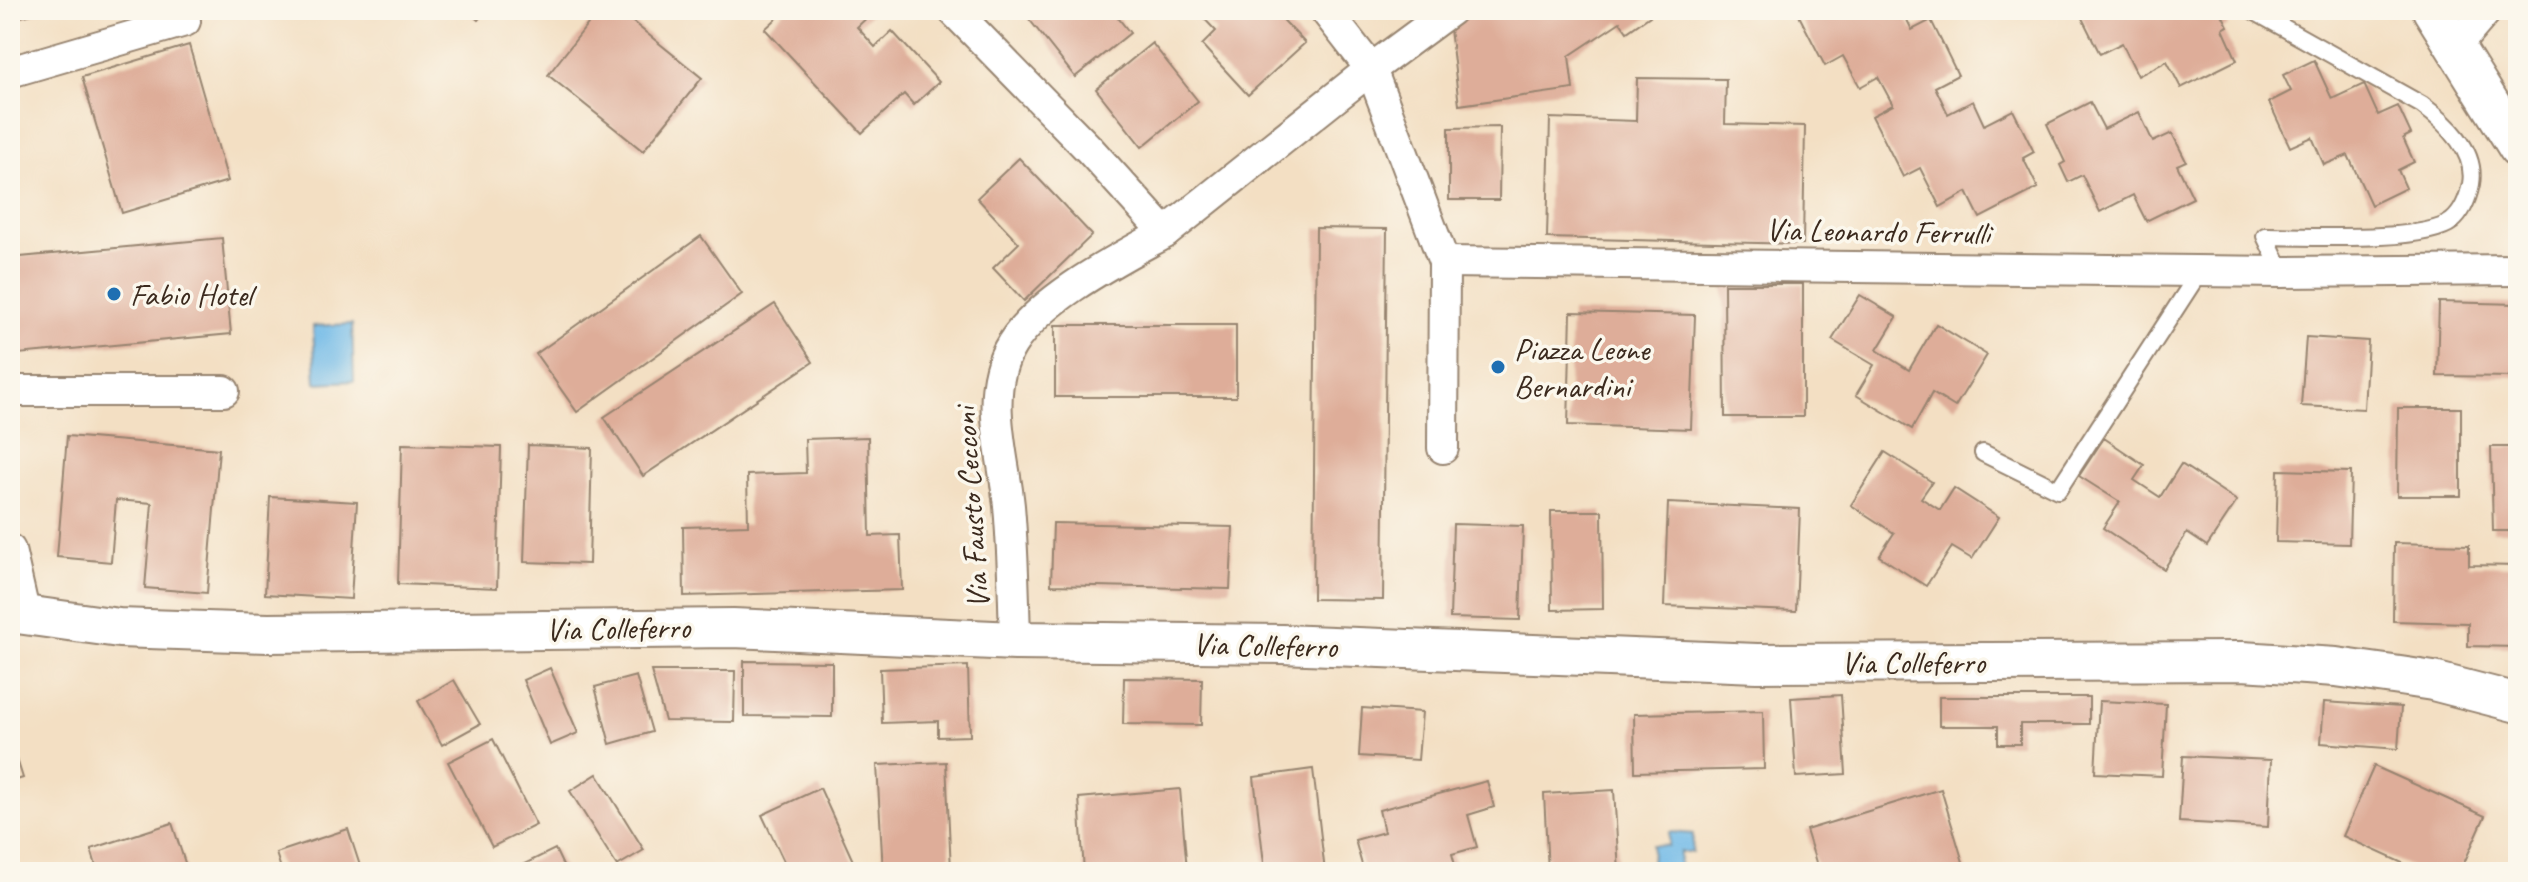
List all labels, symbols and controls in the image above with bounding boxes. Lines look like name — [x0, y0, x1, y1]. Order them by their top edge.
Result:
street label: Via Leonardo Ferrulli — [1766, 209, 1994, 254]
place label: Fabio Hotel — [130, 274, 258, 315]
marker: Fabio Hotel — [105, 285, 123, 303]
place label: Piazza Leone Bernardini — [1514, 329, 1652, 407]
marker: Piazza Leone Bernardini — [1489, 358, 1507, 376]
street label: Via Fausto Cecconi — [944, 402, 999, 610]
street label: Via Colleferro — [546, 607, 692, 650]
street label: Via Colleferro — [1193, 624, 1339, 667]
street label: Via Colleferro — [1841, 642, 1987, 683]

